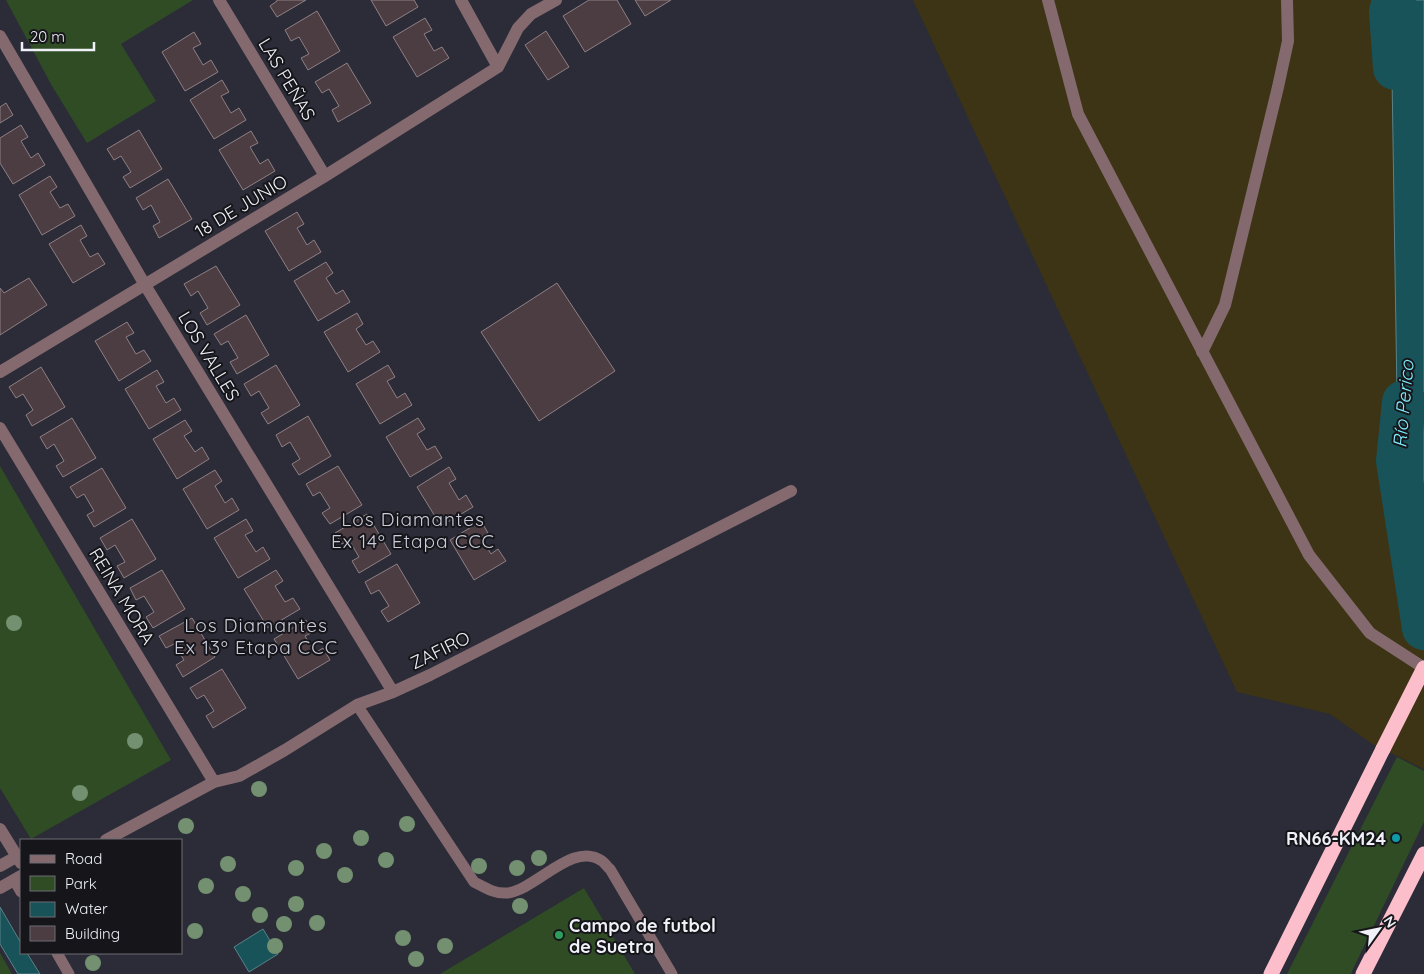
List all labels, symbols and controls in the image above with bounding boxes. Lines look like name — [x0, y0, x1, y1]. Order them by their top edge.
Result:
scale bar — [22, 20, 95, 52]
text: 20 m — [30, 27, 65, 46]
street label: LAS PEÑAS — [253, 34, 321, 124]
street label: 18 DE JUNIO — [191, 169, 291, 243]
street label: LOS VALLES — [173, 307, 245, 405]
water label: Río Perico — [1387, 358, 1419, 449]
district label: Los Diamantes Ex 14º Etapa CCC — [331, 507, 495, 553]
street label: REINA MORA — [84, 543, 160, 649]
district label: Los Diamantes Ex 13º Etapa CCC — [174, 613, 338, 659]
street label: ZAFIRO — [406, 626, 474, 674]
place label: RN66-KM24 — [1286, 827, 1386, 850]
marker: RN66-KM24 — [1390, 832, 1402, 844]
legend — [20, 839, 182, 954]
text: Road — [65, 849, 102, 868]
text: Park — [65, 874, 97, 893]
text: Water — [65, 899, 108, 918]
north arrow — [1354, 904, 1404, 954]
text: N — [1380, 913, 1400, 931]
place label: Campo de futbol de Suetra — [569, 914, 716, 958]
text: Building — [65, 924, 120, 943]
marker: Campo de futbol de Suetra — [553, 929, 565, 941]

